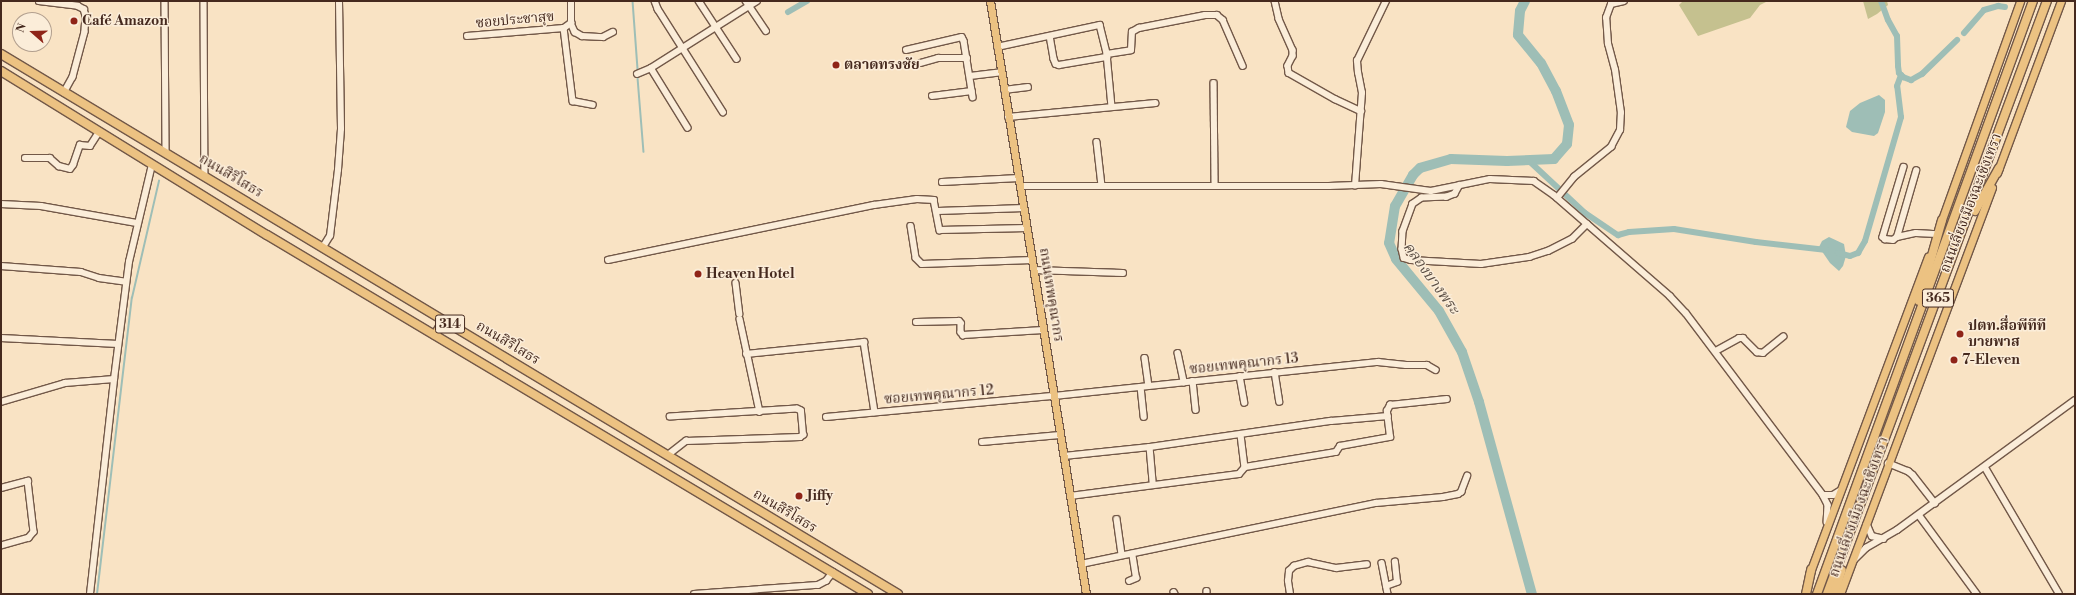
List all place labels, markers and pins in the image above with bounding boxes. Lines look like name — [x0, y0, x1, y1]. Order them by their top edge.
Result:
place label: Café Amazon — [82, 13, 168, 29]
marker: Café Amazon — [69, 16, 79, 26]
place label: ตลาดทรงชัย — [844, 57, 920, 73]
marker: ตลาดทรงชัย — [831, 60, 841, 70]
place label: Heaven Hotel — [706, 266, 794, 282]
marker: Heaven Hotel — [693, 269, 703, 279]
place label: ปตท.สื่อพีทีที บายพาส — [1968, 318, 2046, 350]
marker: ปตท.สื่อพีทีที บายพาส — [1955, 329, 1965, 339]
place label: 7-Eleven — [1962, 352, 2020, 368]
marker: 7-Eleven — [1949, 355, 1959, 365]
place label: Jiffy — [807, 488, 833, 504]
marker: Jiffy — [794, 491, 804, 501]

